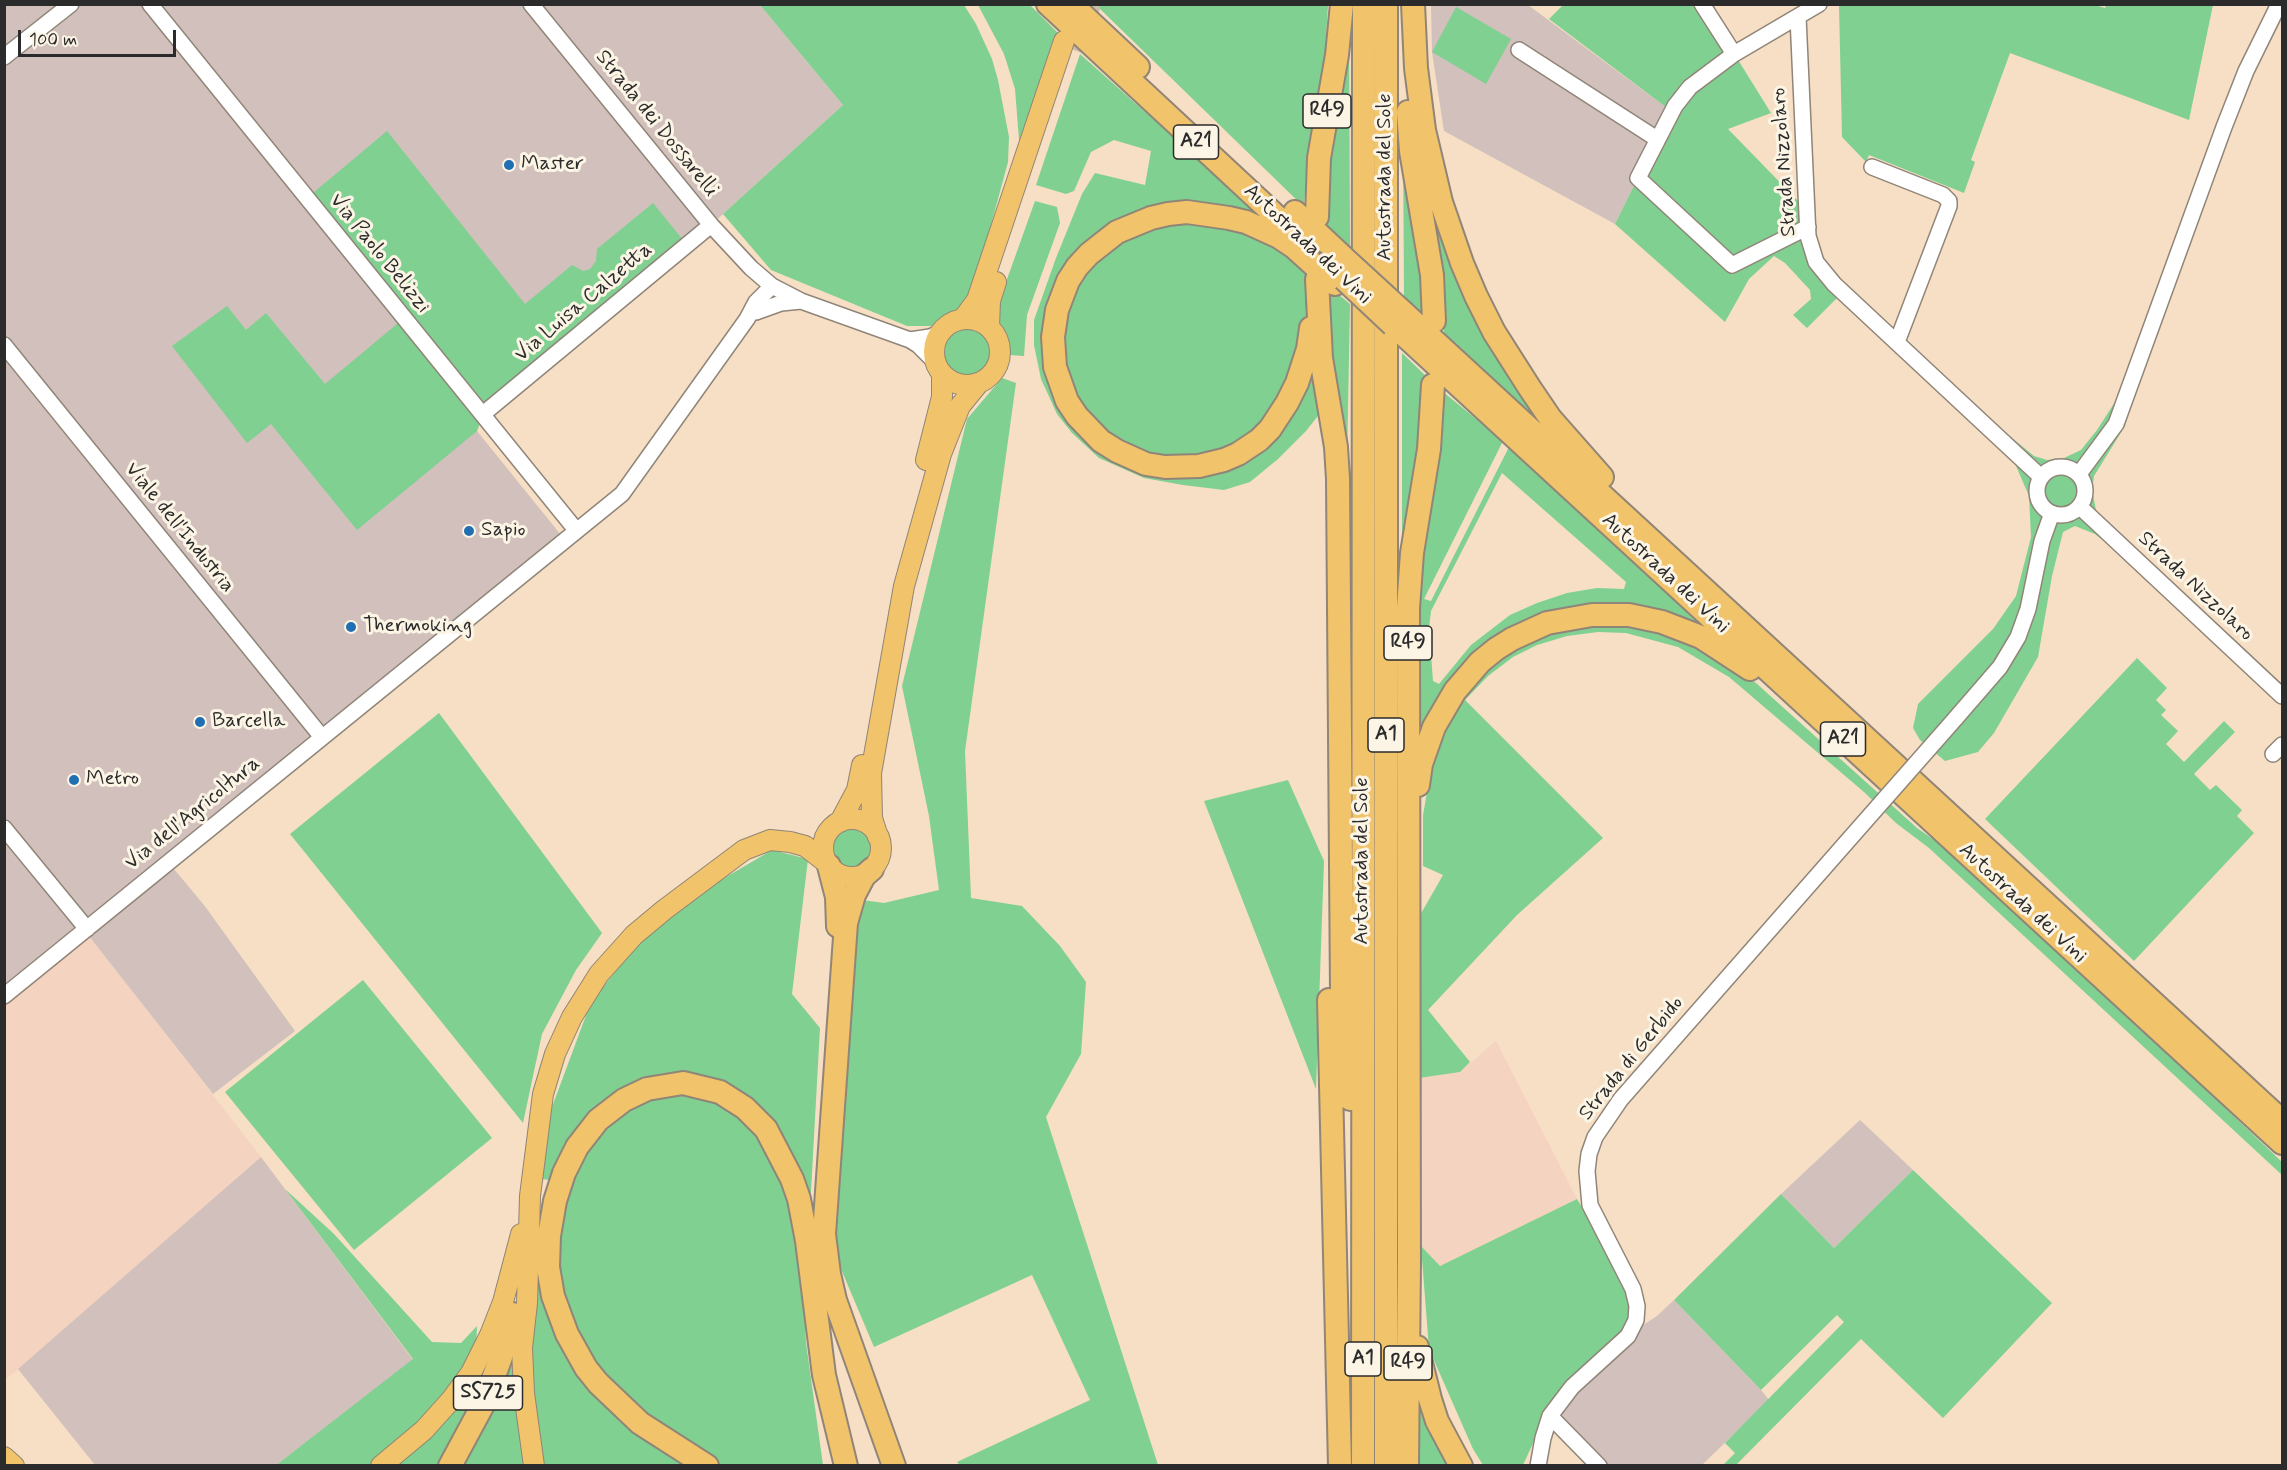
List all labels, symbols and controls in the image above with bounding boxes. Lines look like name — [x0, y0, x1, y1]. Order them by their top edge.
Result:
scale bar — [21, 18, 178, 56]
text: 100 m — [29, 28, 77, 52]
street label: Strada dei Dossarelli — [589, 45, 723, 203]
street label: Strada Nizzolaro — [1767, 87, 1803, 237]
street label: Autostrada del Sole — [1373, 93, 1399, 261]
road number: R49 — [1303, 94, 1351, 128]
road number: A21 — [1174, 125, 1218, 159]
place label: Master — [521, 152, 584, 178]
marker: Master — [502, 158, 516, 172]
street label: Autostrada dei Vini — [1238, 179, 1376, 311]
street label: Via Paolo Belizzi — [323, 189, 435, 319]
street label: Via Luisa Calzetta — [510, 238, 658, 368]
street label: Viale dell'Industria — [119, 458, 239, 598]
street label: Autostrada dei Vini — [1596, 508, 1734, 640]
place label: Sapio — [481, 518, 526, 544]
marker: Sapio — [462, 524, 476, 538]
street label: Strada Nizzolaro — [2132, 527, 2258, 647]
place label: Thermoking — [363, 614, 472, 640]
marker: Thermoking — [344, 620, 358, 634]
road number: R49 — [1384, 626, 1432, 660]
place label: Barcella — [212, 709, 285, 735]
marker: Barcella — [193, 715, 207, 729]
road number: A1 — [1368, 718, 1404, 752]
road number: A21 — [1820, 722, 1866, 756]
street label: Via dell'Agricoltura — [120, 752, 266, 876]
place label: Metro — [86, 767, 139, 793]
marker: Metro — [67, 773, 81, 787]
street label: Autostrada del Sole — [1350, 777, 1376, 945]
street label: Autostrada dei Vini — [1953, 838, 2091, 970]
street label: Strada di Gerbido — [1574, 992, 1690, 1126]
road number: A1 — [1345, 1342, 1381, 1376]
road number: R49 — [1384, 1346, 1432, 1380]
road number: SS725 — [454, 1376, 522, 1410]

